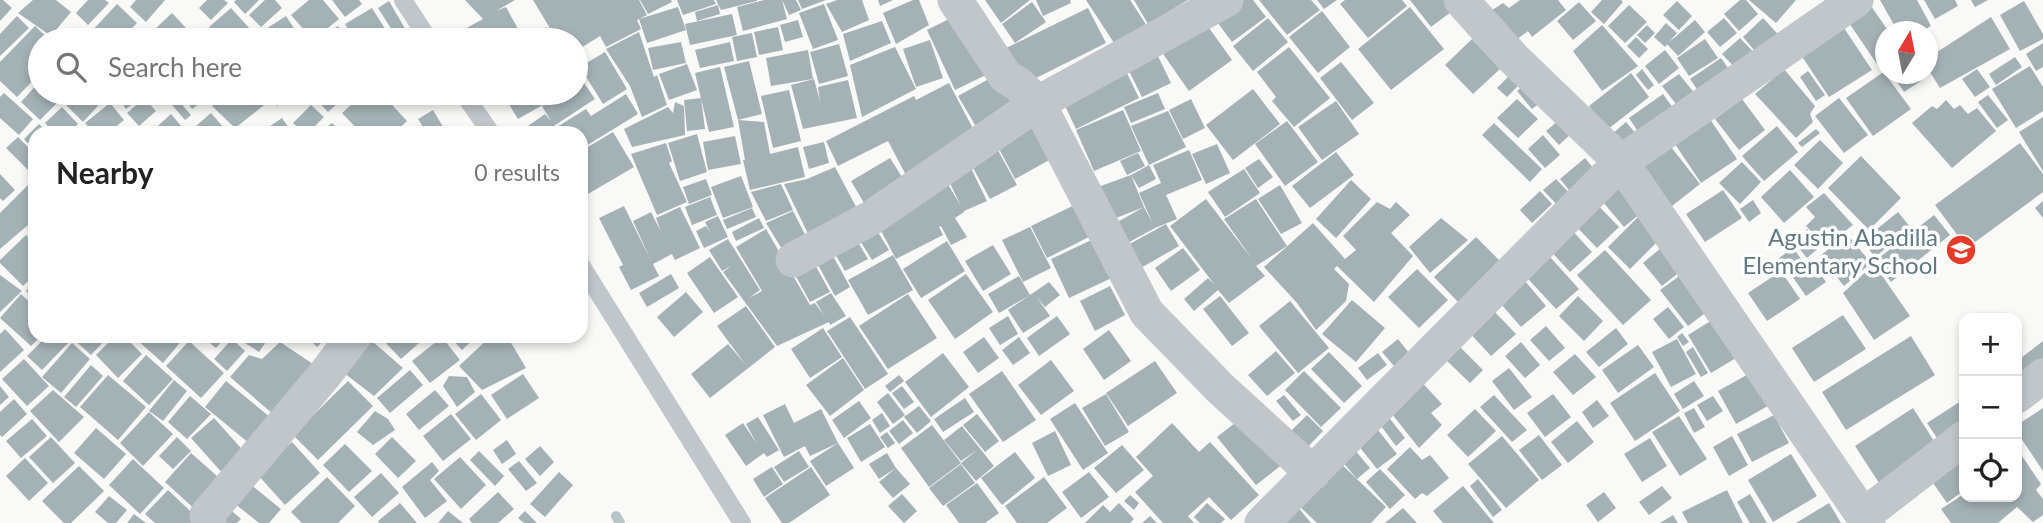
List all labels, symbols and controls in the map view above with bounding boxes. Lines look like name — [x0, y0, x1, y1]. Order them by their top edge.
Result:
north arrow — [1875, 21, 1938, 84]
search box — [28, 28, 588, 105]
icon: search — [52, 48, 90, 86]
text: Search here — [108, 51, 242, 83]
text: Nearby — [56, 154, 154, 190]
text: 0 results — [474, 158, 560, 186]
place label: Agustin Abadilla Elementary School — [1742, 222, 1938, 279]
school or university icon: Agustin Abadilla Elementary School — [1944, 233, 1978, 267]
map controls — [1959, 313, 2022, 502]
button: + — [1959, 313, 2022, 376]
button: − — [1959, 376, 2022, 439]
button: locate — [1959, 439, 2022, 502]

